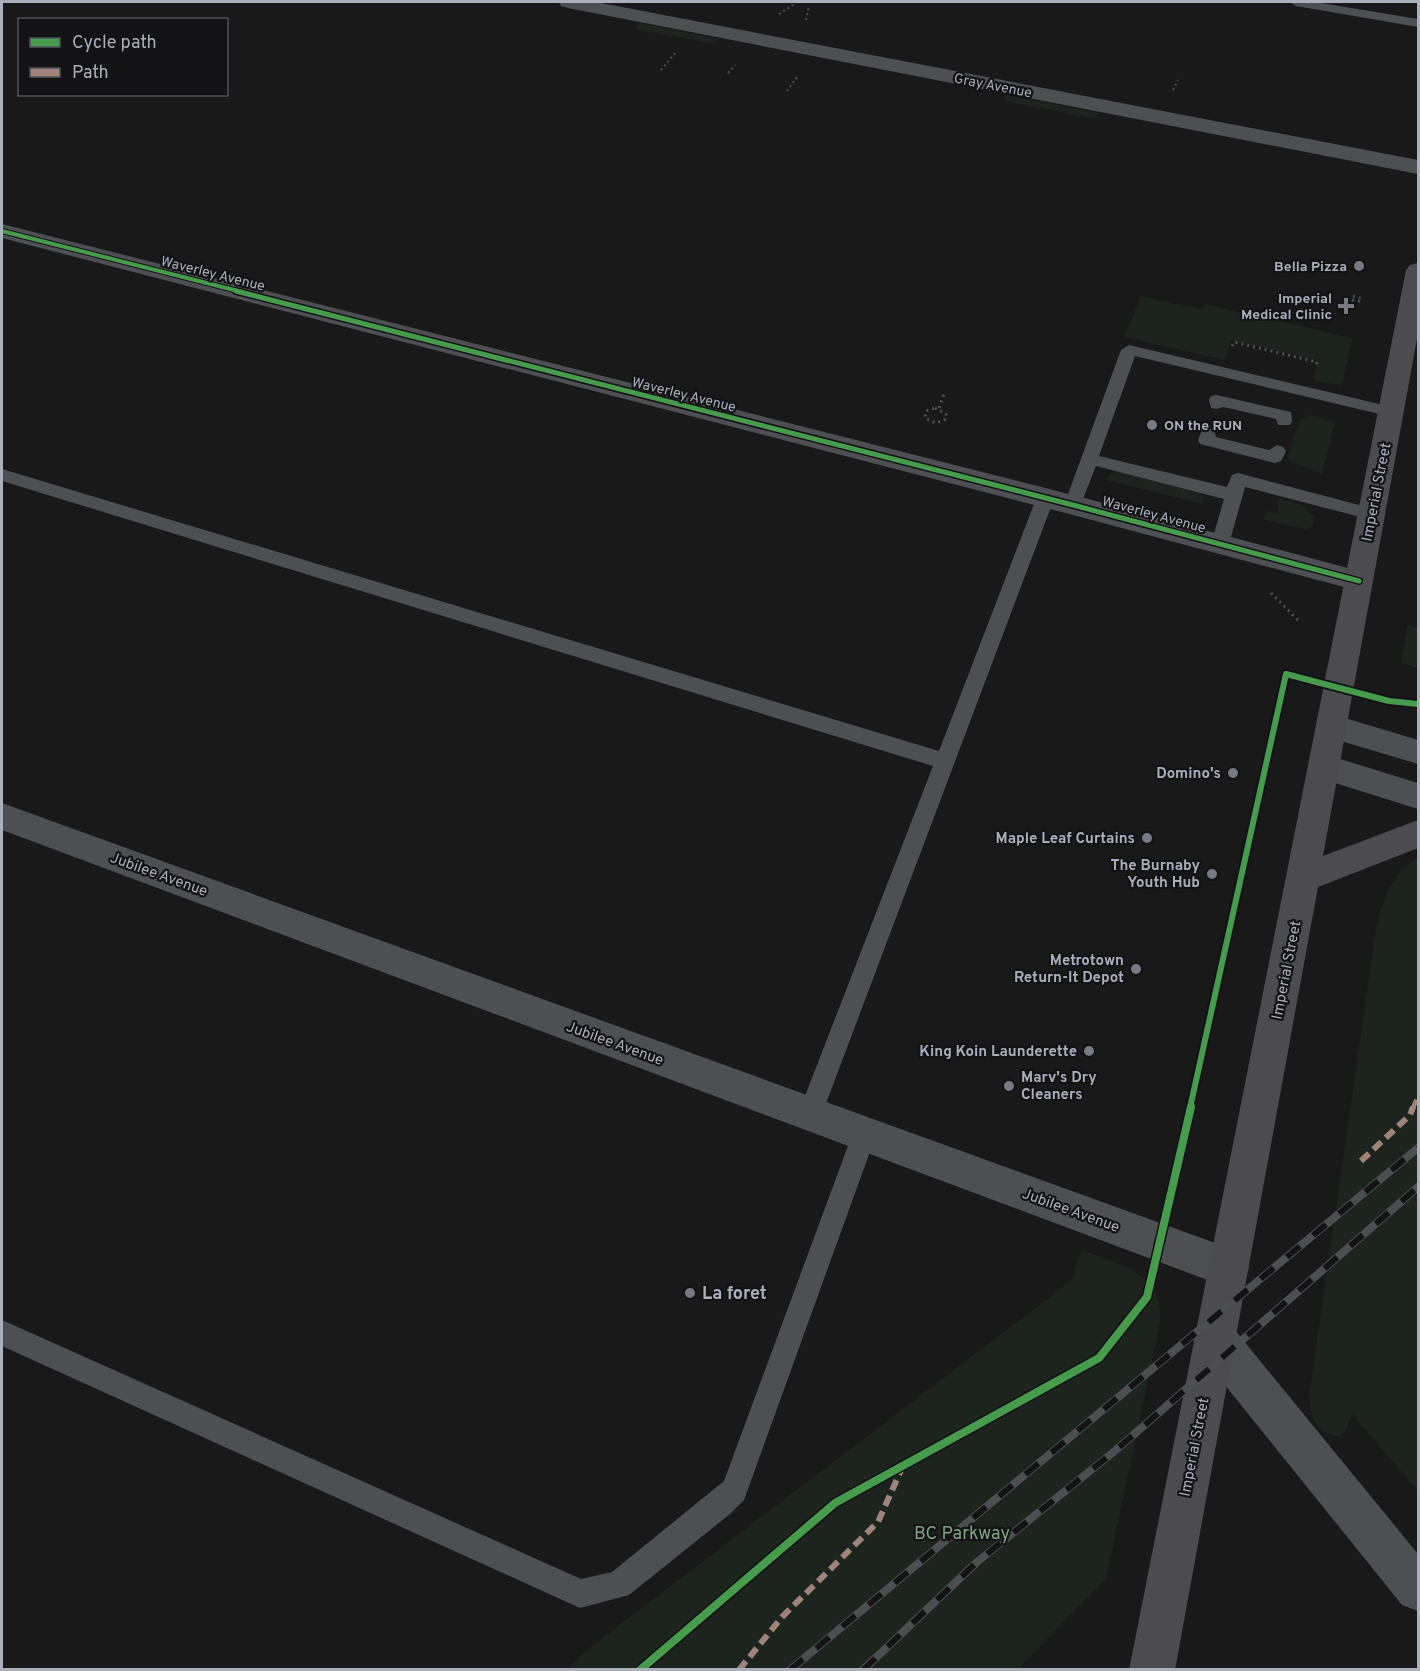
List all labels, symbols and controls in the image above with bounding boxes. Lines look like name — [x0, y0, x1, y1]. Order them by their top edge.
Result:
legend — [18, 18, 228, 96]
text: Cycle path — [72, 32, 157, 55]
text: Path — [72, 62, 109, 85]
street label: Gray Avenue — [952, 71, 1033, 102]
street label: Waverley Avenue — [159, 253, 266, 296]
place label: Bella Pizza — [1274, 259, 1347, 276]
marker: Bella Pizza — [1352, 259, 1366, 273]
place label: Imperial Medical Clinic — [1241, 291, 1332, 324]
marker: Imperial Medical Clinic — [1337, 297, 1355, 315]
street label: Waverley Avenue — [630, 374, 737, 417]
marker: ON the RUN — [1145, 418, 1159, 432]
place label: ON the RUN — [1164, 418, 1242, 435]
street label: Imperial Street — [1359, 441, 1396, 543]
street label: Waverley Avenue — [1100, 493, 1207, 537]
place label: Domino's — [1156, 765, 1221, 784]
marker: Domino's — [1226, 766, 1240, 780]
place label: Maple Leaf Curtains — [995, 830, 1135, 849]
marker: Maple Leaf Curtains — [1140, 831, 1154, 845]
street label: Jubilee Avenue — [107, 849, 210, 902]
place label: The Burnaby Youth Hub — [1110, 857, 1200, 893]
marker: The Burnaby Youth Hub — [1205, 867, 1219, 881]
street label: Imperial Street — [1269, 919, 1306, 1021]
place label: Metrotown Return-It Depot — [1014, 952, 1124, 988]
marker: Metrotown Return-It Depot — [1129, 962, 1143, 976]
street label: Jubilee Avenue — [563, 1018, 666, 1071]
place label: King Koin Launderette — [919, 1043, 1077, 1062]
marker: King Koin Launderette — [1082, 1044, 1096, 1058]
place label: Marv's Dry Cleaners — [1021, 1069, 1097, 1105]
marker: Marv's Dry Cleaners — [1002, 1079, 1016, 1093]
street label: Jubilee Avenue — [1019, 1185, 1122, 1238]
place label: La foret — [702, 1283, 767, 1306]
marker: La foret — [683, 1286, 697, 1300]
street label: Imperial Street — [1177, 1396, 1214, 1498]
park label: BC Parkway — [914, 1523, 1010, 1546]

